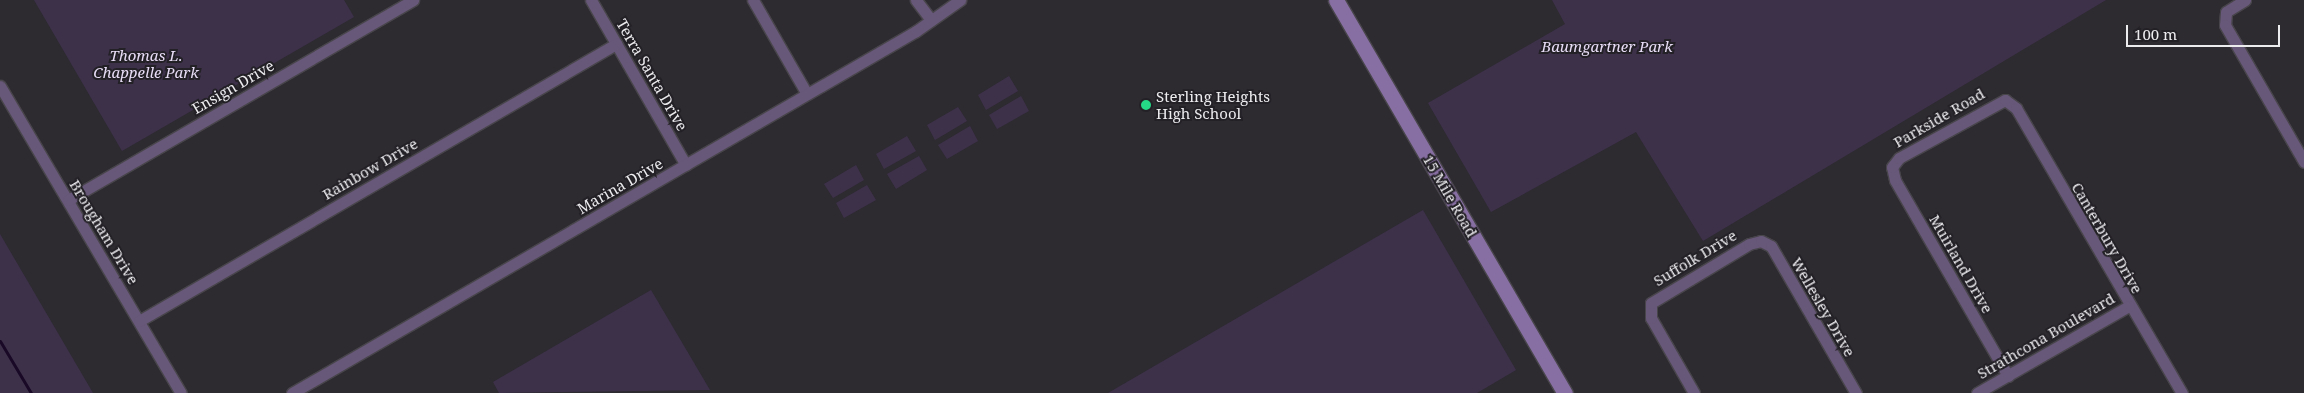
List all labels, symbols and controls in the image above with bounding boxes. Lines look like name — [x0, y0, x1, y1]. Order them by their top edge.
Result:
scale bar — [2129, 15, 2283, 47]
street label: Terra Santa Drive — [613, 16, 691, 134]
text: 100 m — [2134, 24, 2177, 44]
park label: Baumgartner Park — [1541, 38, 1673, 56]
park label: Thomas L. Chappelle Park — [93, 46, 199, 81]
street label: Ensign Drive — [189, 56, 277, 118]
street label: Parkside Road — [1890, 85, 1988, 151]
place label: Sterling Heights High School — [1156, 87, 1270, 122]
marker: Sterling Heights High School — [1140, 99, 1152, 111]
street label: Rainbow Drive — [319, 134, 421, 204]
street label: 15 Mile Road — [1419, 152, 1481, 240]
street label: Marina Drive — [574, 154, 666, 218]
street label: Brougham Drive — [66, 177, 142, 287]
street label: Canterbury Drive — [2068, 179, 2146, 297]
street label: Muirland Drive — [1926, 212, 1996, 316]
street label: Suffolk Drive — [1650, 226, 1740, 290]
street label: Wellesley Drive — [1787, 254, 1859, 360]
street label: Strathcona Boulevard — [1974, 289, 2118, 383]

